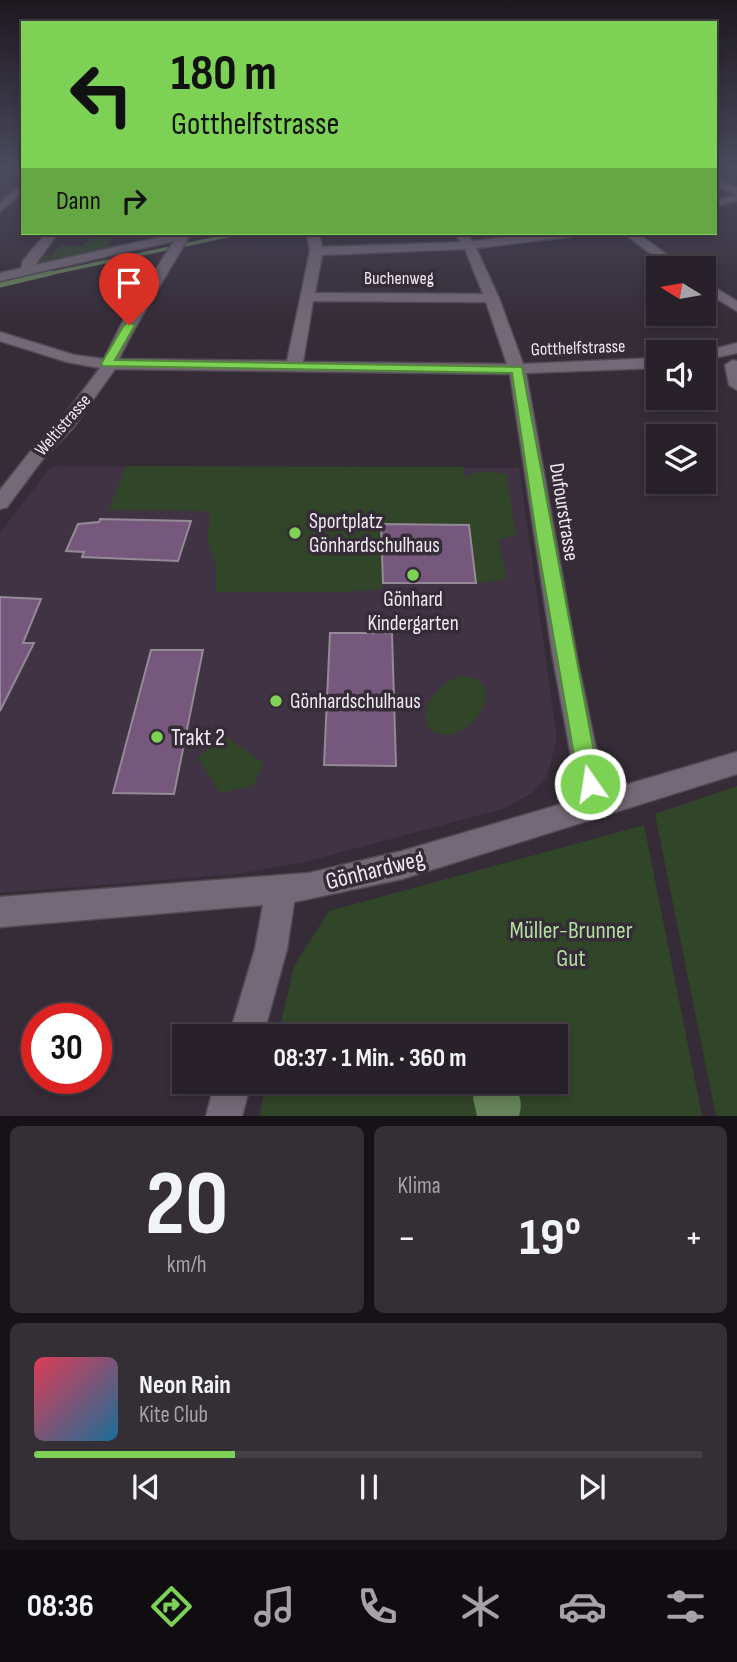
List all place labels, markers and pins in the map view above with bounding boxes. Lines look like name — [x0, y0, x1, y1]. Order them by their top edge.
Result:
pin — [99, 253, 159, 325]
place label: Sportplatz Gönhardschulhaus — [309, 509, 440, 558]
marker: Sportplatz Gönhardschulhaus — [287, 525, 303, 541]
marker: Gönhard Kindergarten — [405, 567, 421, 583]
place label: Gönhard Kindergarten — [367, 587, 459, 636]
place label: Gönhardschulhaus — [290, 689, 421, 714]
marker: Gönhardschulhaus — [268, 693, 284, 709]
place label: Trakt 2 — [171, 723, 225, 752]
marker: Trakt 2 — [149, 729, 165, 745]

